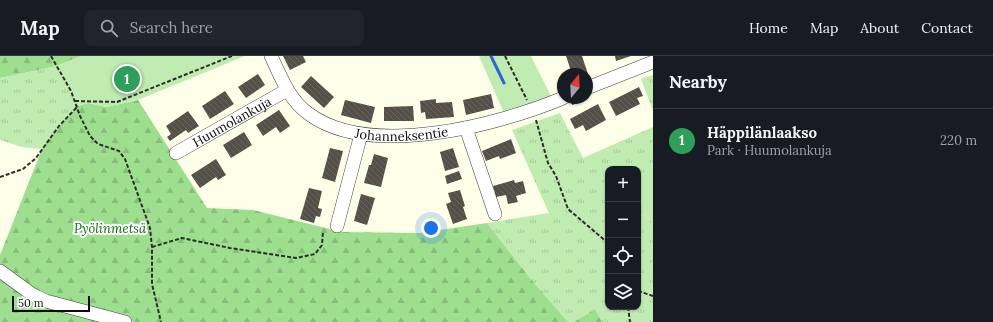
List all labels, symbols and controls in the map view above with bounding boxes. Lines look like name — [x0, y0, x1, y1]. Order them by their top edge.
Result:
search box — [84, 10, 364, 46]
text: Map — [20, 16, 60, 40]
icon: search — [98, 17, 120, 39]
text: Search here — [130, 18, 213, 37]
text: Home — [749, 19, 788, 37]
text: Map — [810, 19, 838, 37]
text: About — [860, 19, 899, 37]
text: Contact — [921, 19, 973, 37]
pin: 1 — [114, 64, 140, 94]
north arrow — [557, 68, 593, 104]
text: Nearby — [669, 71, 727, 93]
street label: Huumolankuja — [189, 92, 274, 150]
street label: Johanneksentie — [353, 123, 449, 144]
text: Häppilänlaakso — [707, 123, 817, 142]
text: 1 — [679, 132, 685, 149]
text: 220 m — [940, 132, 977, 149]
text: Park · Huumolankuja — [707, 142, 832, 159]
map controls — [605, 166, 641, 310]
button: + — [605, 166, 641, 202]
button: − — [605, 202, 641, 238]
your location — [421, 218, 441, 238]
park label: Pyölinmetsä — [74, 220, 147, 237]
button: locate — [605, 238, 641, 274]
button: layers — [605, 274, 641, 310]
scale bar — [12, 294, 90, 313]
text: 50 m — [18, 296, 44, 310]

